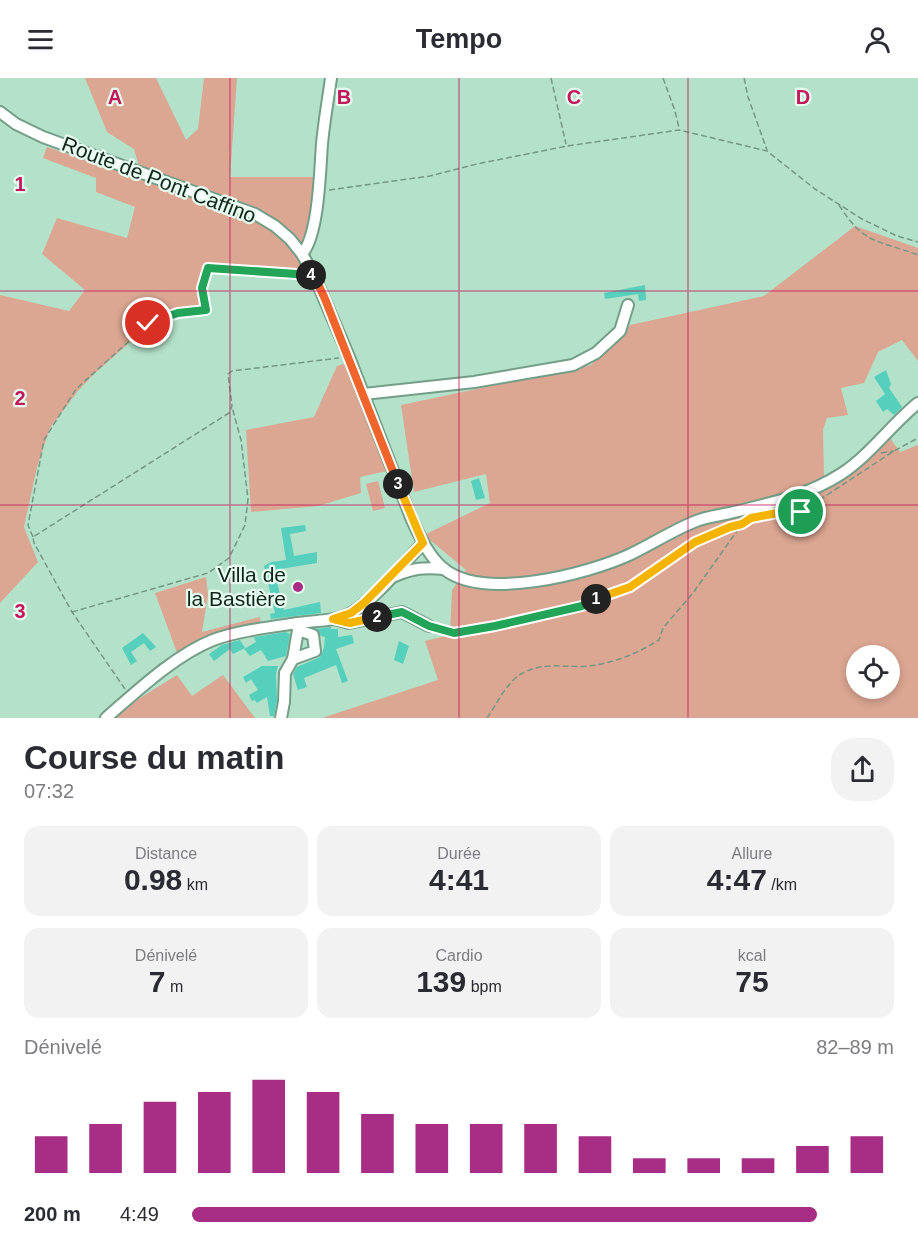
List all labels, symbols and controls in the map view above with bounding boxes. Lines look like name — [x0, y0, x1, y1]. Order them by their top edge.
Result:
icon: menu — [24, 23, 57, 56]
icon: person — [861, 23, 894, 56]
text: Tempo — [416, 24, 502, 54]
text: A — [108, 86, 122, 108]
text: B — [337, 86, 351, 108]
text: C — [567, 86, 581, 108]
text: D — [796, 86, 810, 108]
street label: Route de Pont Caffino — [59, 132, 260, 227]
text: 1 — [14, 173, 26, 195]
pin: 4 — [296, 260, 326, 290]
text: 4 — [307, 266, 315, 283]
pin — [122, 297, 173, 348]
icon: check — [131, 306, 164, 339]
text: 2 — [14, 387, 26, 409]
pin: 3 — [383, 469, 413, 499]
text: 3 — [394, 475, 402, 492]
pin — [775, 486, 826, 537]
icon: arrive — [784, 495, 817, 528]
place label: Villa de la Bastière — [187, 563, 286, 610]
marker: Villa de la Bastière — [291, 580, 305, 594]
pin: 1 — [581, 584, 611, 614]
text: 1 — [592, 590, 600, 607]
text: 3 — [14, 600, 26, 622]
pin: 2 — [362, 602, 392, 632]
text: 2 — [373, 608, 381, 625]
map controls — [846, 645, 900, 699]
button: locate — [846, 645, 900, 699]
button: share — [831, 738, 894, 801]
text: Course du matin — [24, 739, 284, 776]
text: 07:32 — [24, 780, 74, 802]
text: Distance — [135, 845, 197, 862]
text: Durée — [437, 845, 481, 862]
text: Allure — [732, 845, 772, 862]
text: 0.98 — [124, 863, 182, 896]
text: 4:41 — [429, 863, 489, 896]
text: 4:47 — [707, 863, 767, 896]
text: km — [182, 876, 208, 893]
text: /km — [767, 876, 797, 893]
text: Dénivelé — [135, 947, 197, 964]
text: Cardio — [435, 947, 483, 964]
text: kcal — [738, 947, 766, 964]
text: 7 — [149, 965, 165, 998]
text: 139 — [416, 965, 466, 998]
text: 75 — [735, 965, 769, 998]
text: m — [165, 978, 183, 995]
text: bpm — [466, 978, 502, 995]
text: Dénivelé — [24, 1036, 102, 1058]
text: 82–89 m — [816, 1036, 894, 1058]
text: 200 m — [24, 1203, 81, 1225]
text: 4:49 — [120, 1203, 159, 1225]

